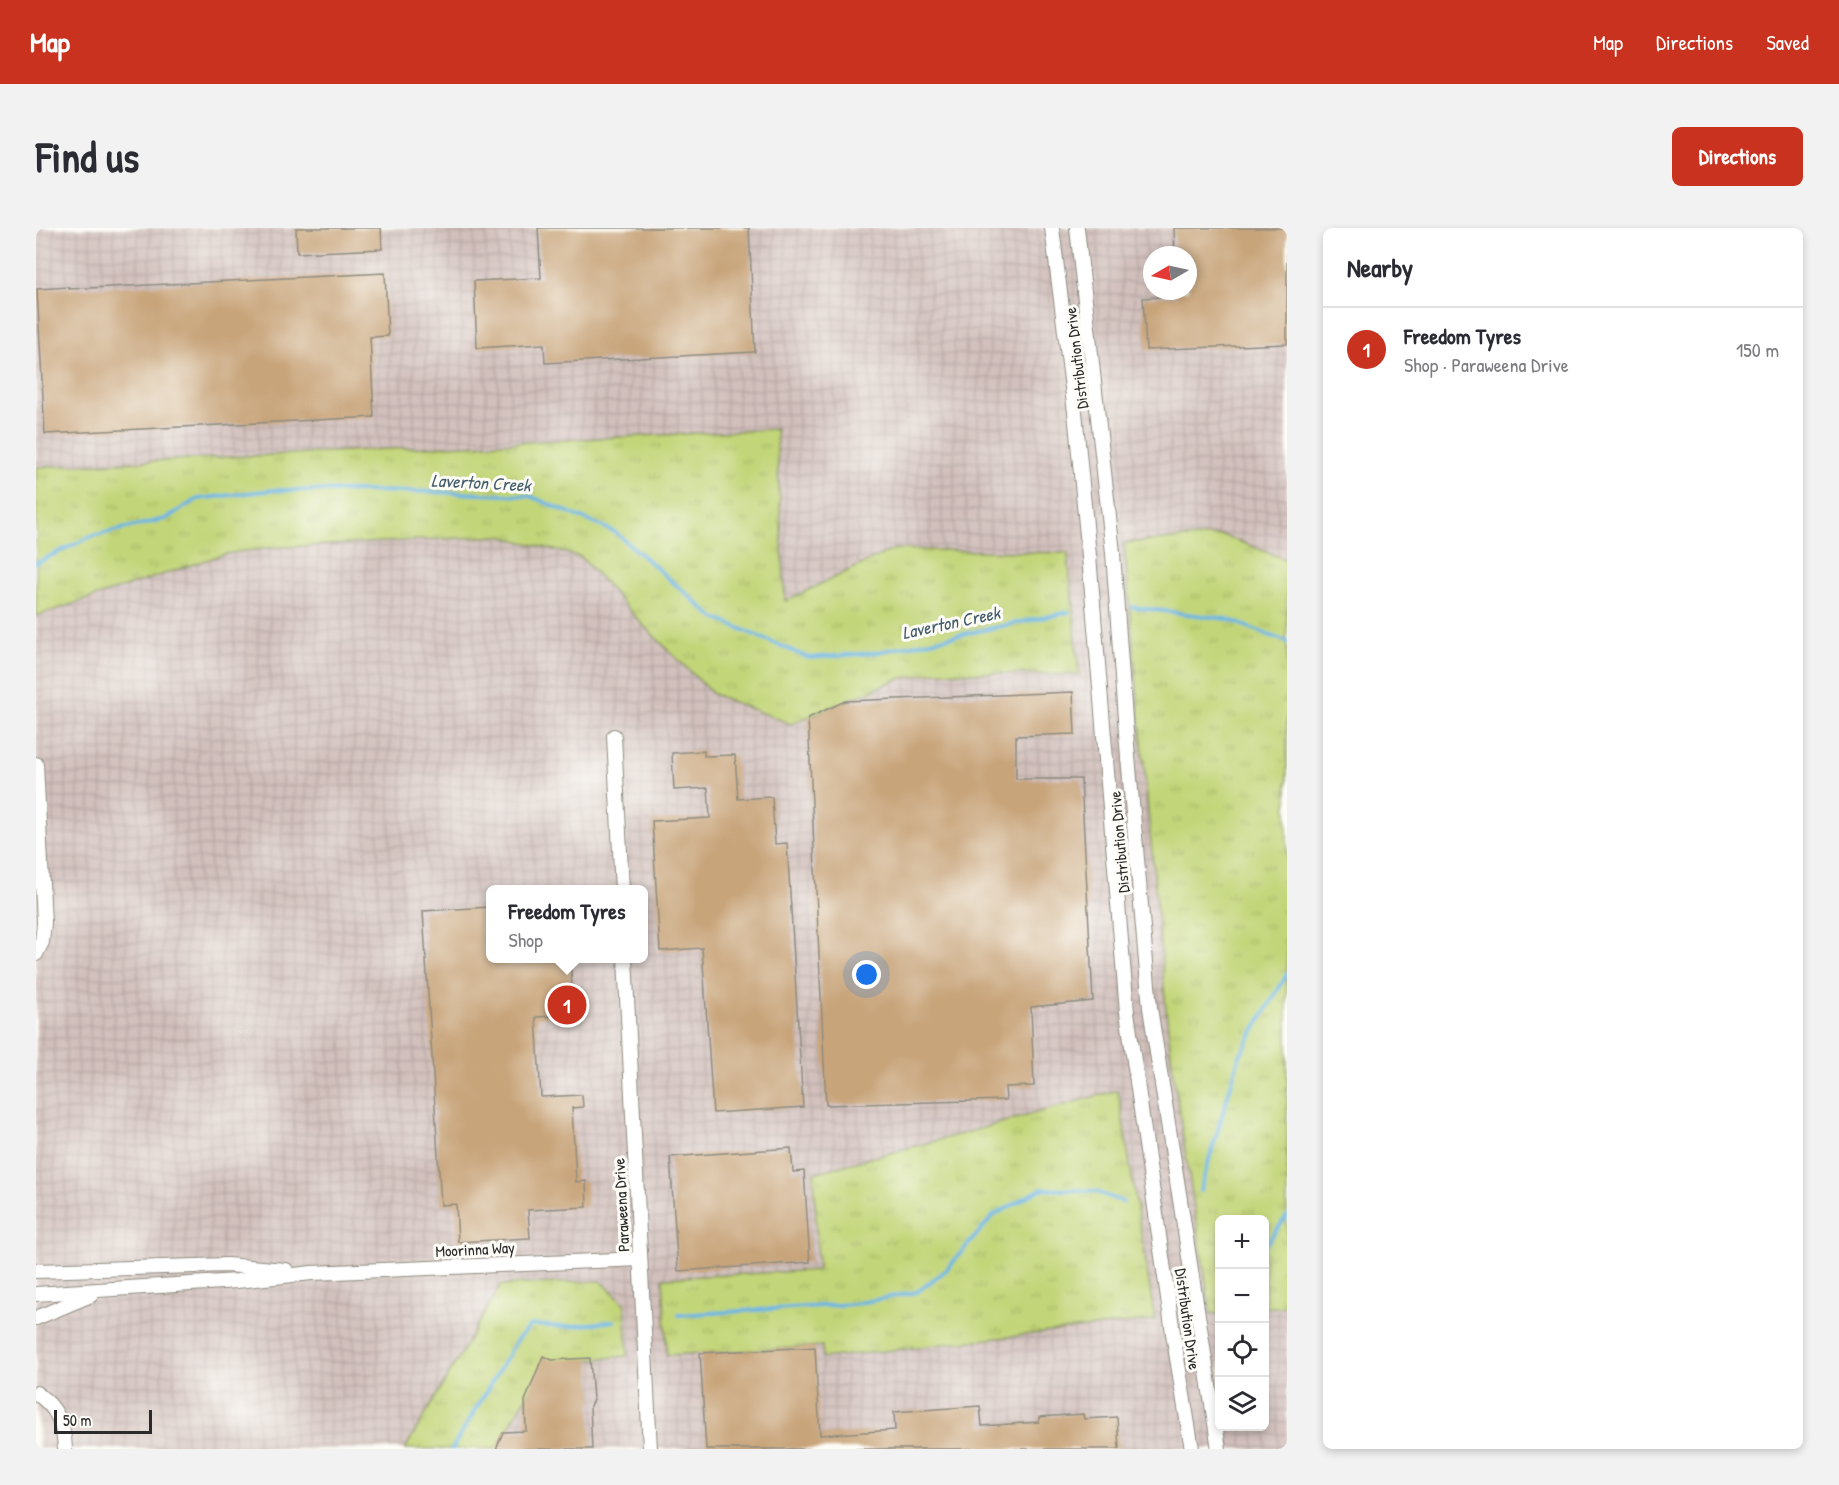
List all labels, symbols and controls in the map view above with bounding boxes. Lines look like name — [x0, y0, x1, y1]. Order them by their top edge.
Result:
text: Map — [30, 23, 70, 61]
text: Map — [1593, 28, 1623, 57]
text: Directions — [1656, 28, 1733, 57]
text: Saved — [1766, 28, 1809, 57]
button: Directions — [1672, 127, 1803, 186]
text: Find us — [36, 128, 139, 185]
north arrow — [1143, 246, 1197, 300]
text: Nearby — [1347, 250, 1413, 285]
street label: Distribution Drive — [1059, 305, 1093, 410]
text: Freedom Tyres — [1404, 321, 1521, 351]
text: 1 — [1363, 336, 1370, 363]
text: 150 m — [1736, 336, 1779, 363]
text: Shop · Paraweena Drive — [1404, 351, 1569, 378]
water label: Laverton Creek — [431, 467, 533, 498]
water label: Laverton Creek — [900, 600, 1004, 645]
street label: Distribution Drive — [1104, 790, 1134, 894]
popup — [486, 885, 648, 963]
text: Freedom Tyres — [509, 896, 626, 926]
text: Shop — [509, 926, 543, 953]
your location — [852, 960, 881, 989]
pin: 1 — [548, 982, 586, 1028]
street label: Paraweena Drive — [608, 1157, 634, 1252]
map controls — [1215, 1215, 1269, 1431]
button: + — [1215, 1215, 1269, 1269]
street label: Moorinna Way — [435, 1236, 515, 1262]
street label: Distribution Drive — [1170, 1267, 1206, 1372]
button: − — [1215, 1269, 1269, 1323]
button: locate — [1215, 1323, 1269, 1377]
button: layers — [1215, 1377, 1269, 1431]
scale bar — [54, 1407, 152, 1434]
text: 50 m — [63, 1409, 92, 1431]

